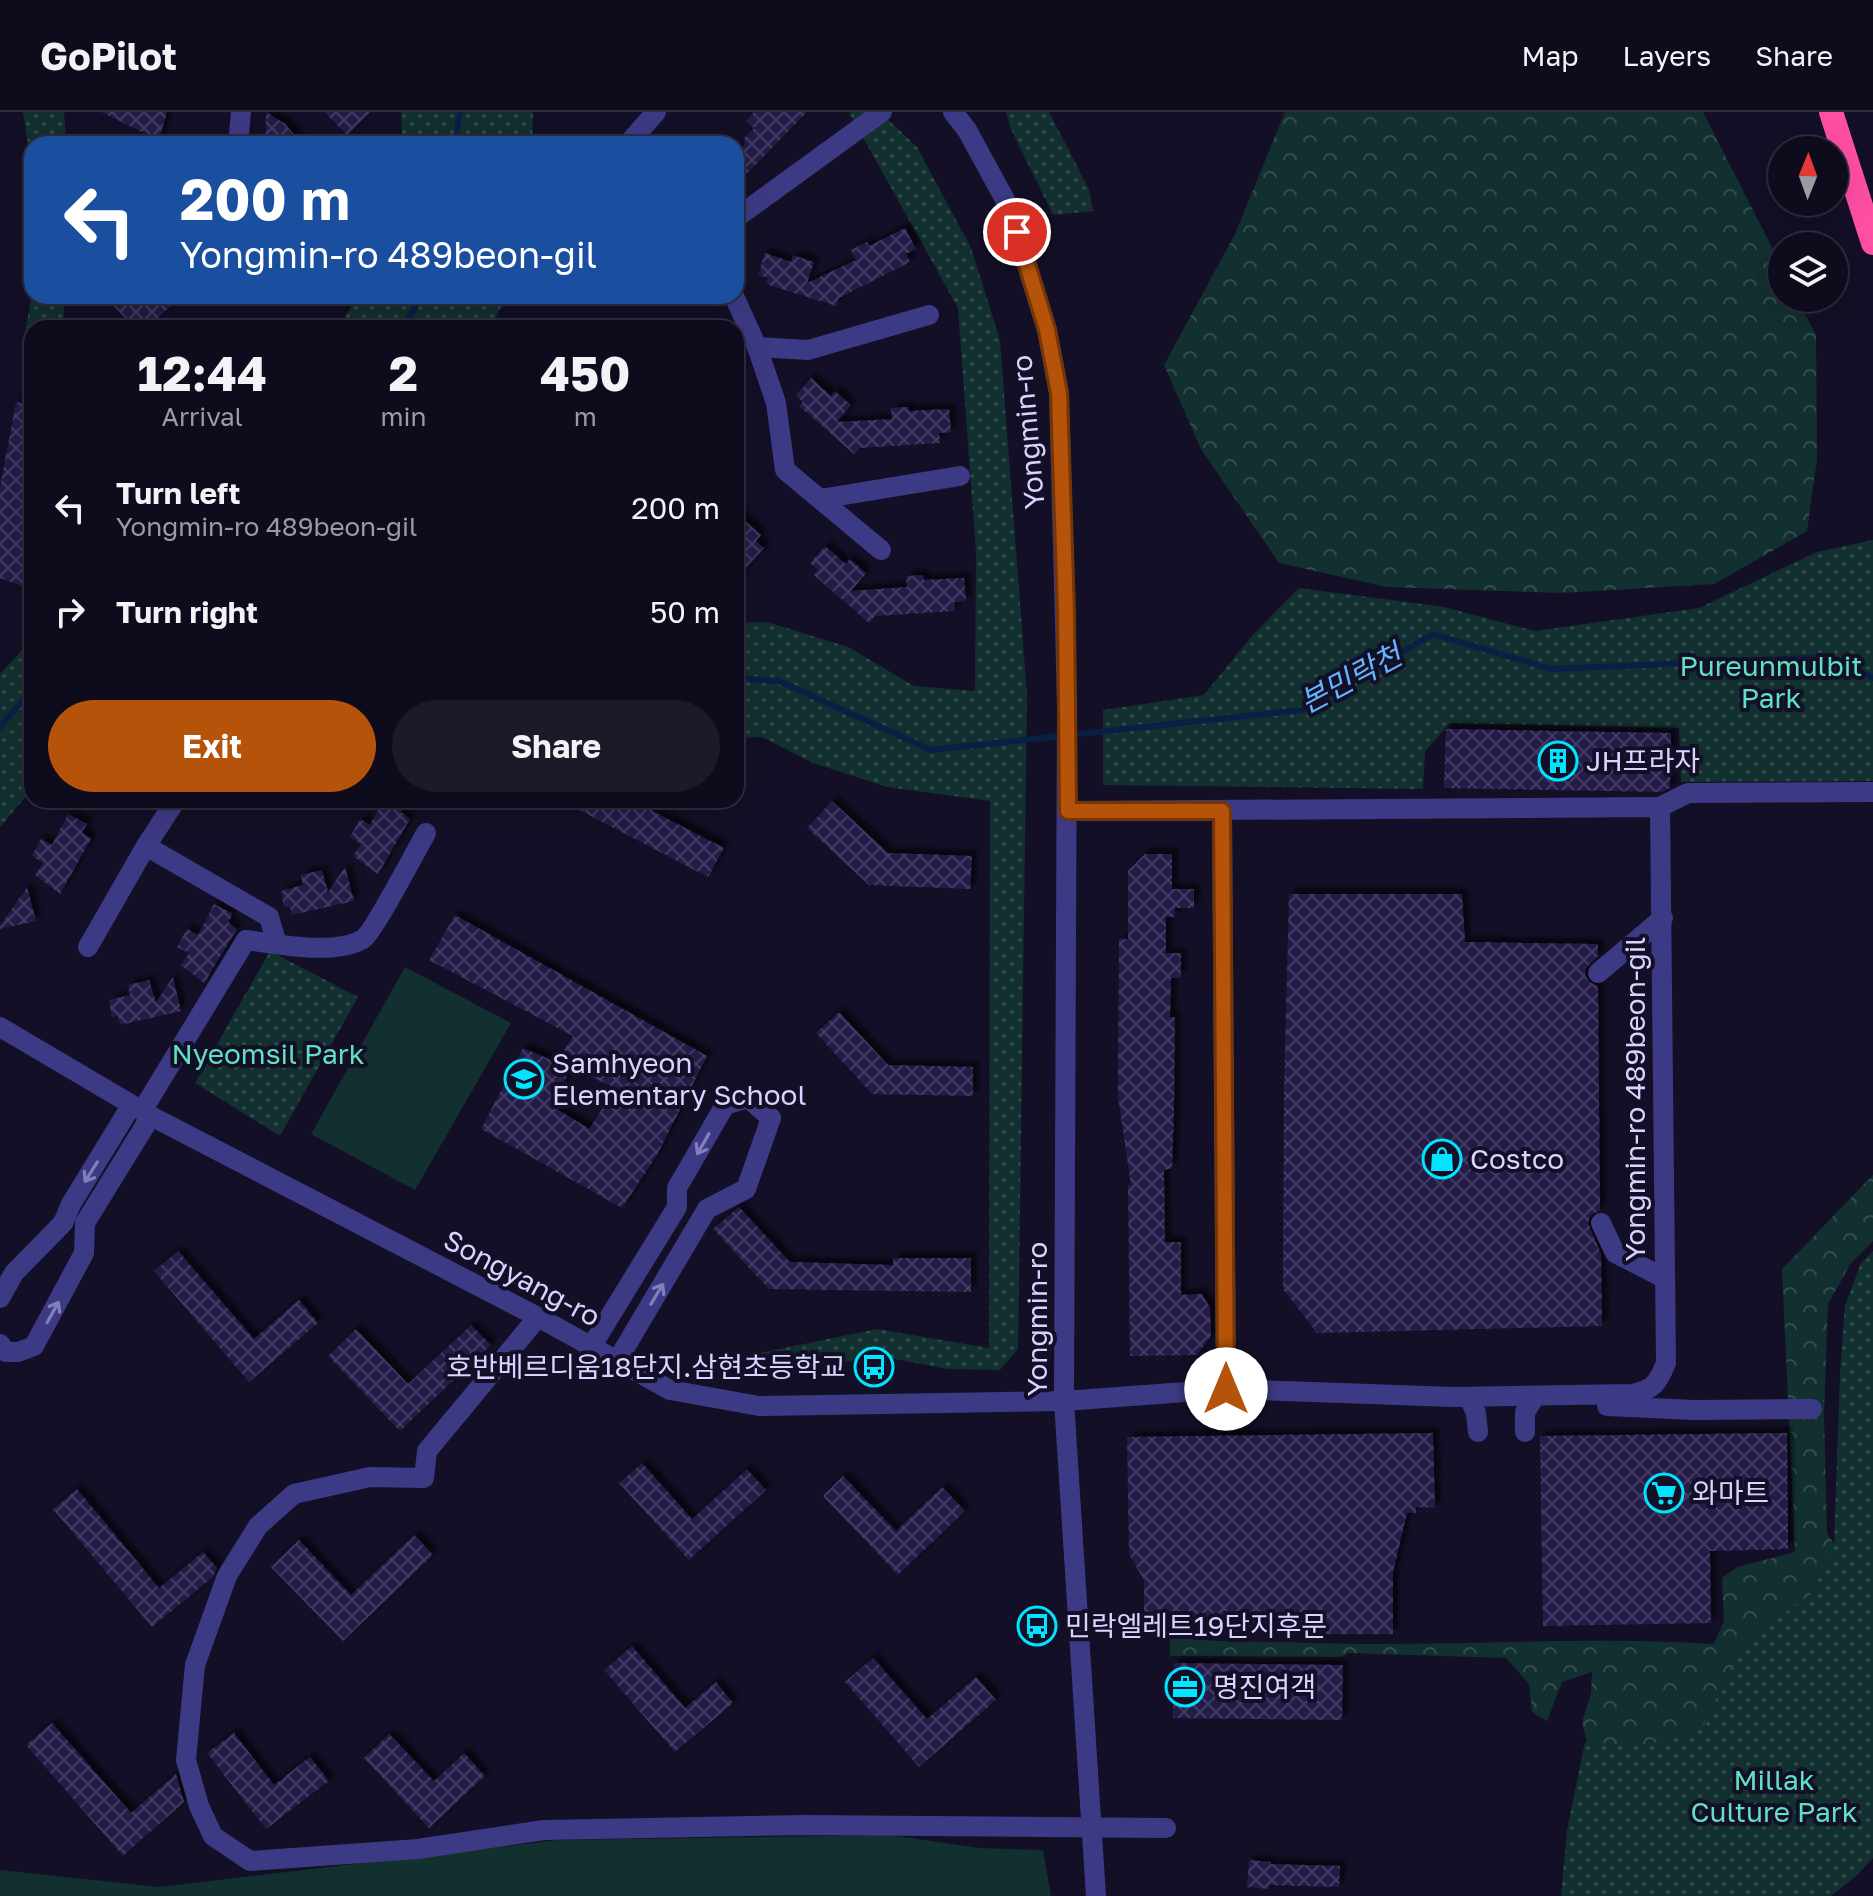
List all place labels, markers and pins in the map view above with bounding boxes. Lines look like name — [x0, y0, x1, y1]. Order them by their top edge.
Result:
pin — [983, 198, 1051, 266]
building icon: JH프라자 — [1537, 740, 1579, 782]
place label: JH프라자 — [1586, 744, 1700, 777]
place label: Samhyeon Elementary School — [552, 1046, 806, 1111]
school or university icon: Samhyeon Elementary School — [503, 1058, 545, 1100]
shop icon: Costco — [1421, 1138, 1463, 1180]
place label: Costco — [1470, 1142, 1564, 1175]
bus stop icon: 호반베르디움18단지.삼현초등학교 — [853, 1346, 895, 1388]
place label: 호반베르디움18단지.삼현초등학교 — [446, 1350, 846, 1383]
supermarket icon: 와마트 — [1643, 1472, 1685, 1514]
place label: 와마트 — [1692, 1476, 1769, 1509]
bus stop icon: 민락엘레트19단지후문 — [1016, 1605, 1058, 1647]
place label: 민락엘레트19단지후문 — [1065, 1609, 1327, 1642]
office icon: 명진여객 — [1164, 1666, 1206, 1708]
place label: 명진여객 — [1213, 1670, 1316, 1703]

